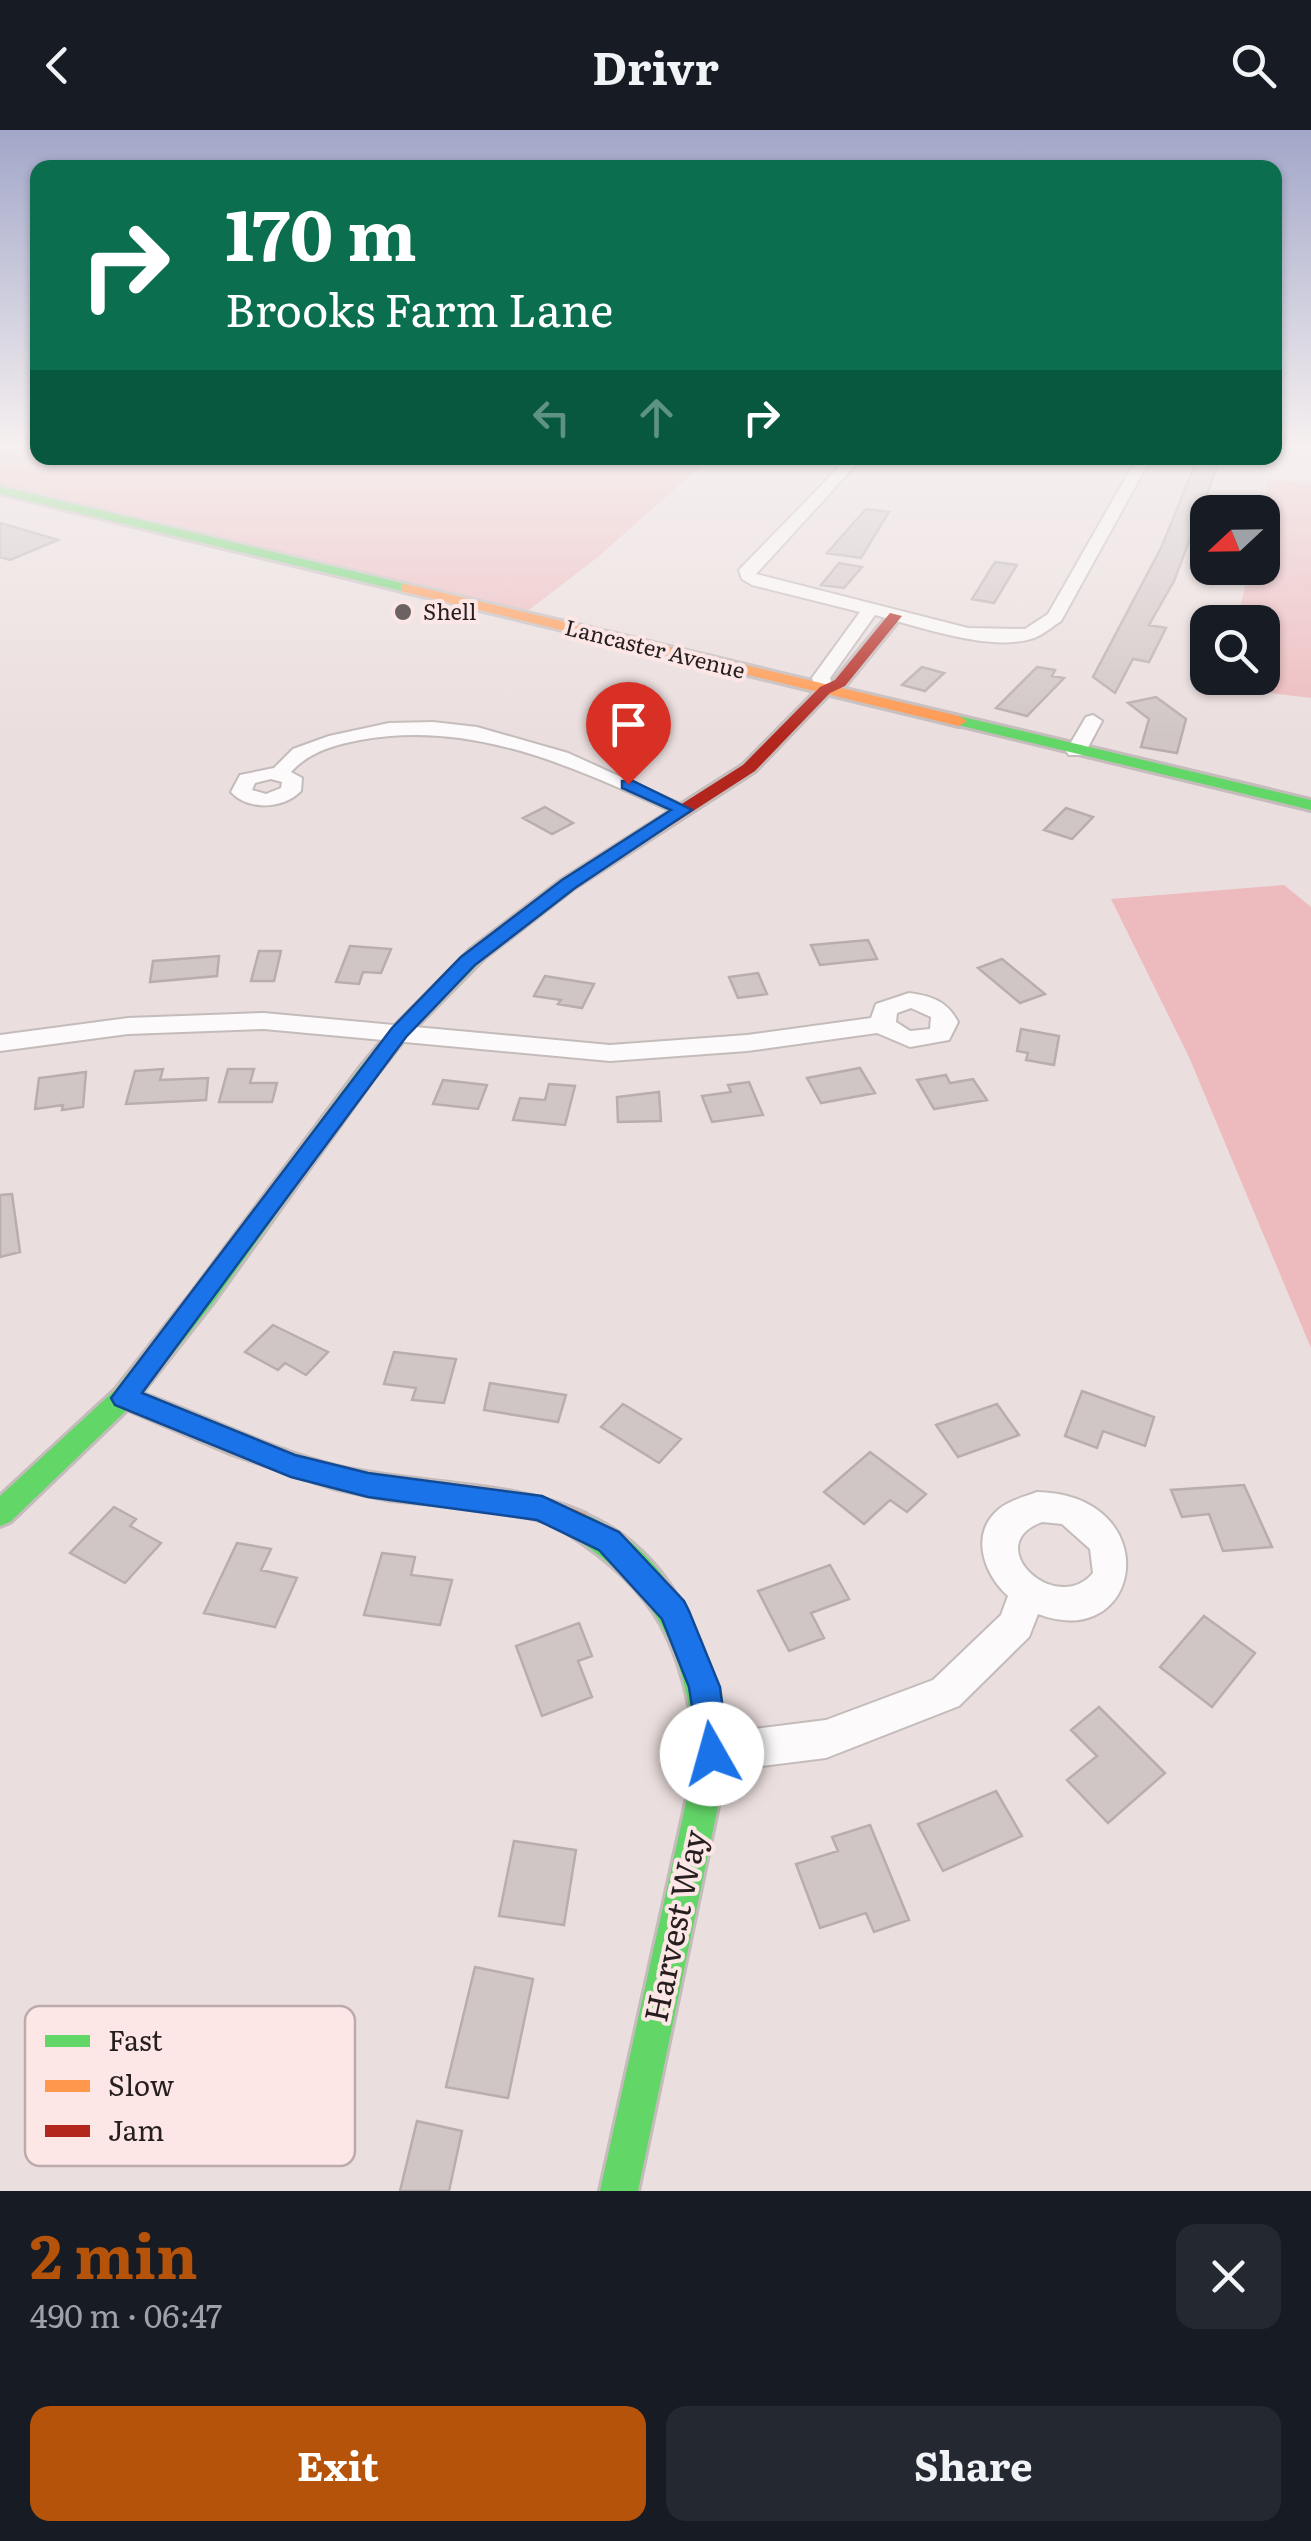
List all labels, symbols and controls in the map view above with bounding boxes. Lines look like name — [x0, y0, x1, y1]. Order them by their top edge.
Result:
text: Drivr — [592, 32, 719, 99]
icon: back — [30, 38, 85, 93]
icon: search — [1226, 38, 1281, 93]
text: 170 m — [225, 179, 417, 283]
icon: right — [60, 200, 190, 330]
text: Brooks Farm Lane — [225, 274, 613, 341]
icon: left — [524, 390, 579, 445]
icon: ahead — [629, 390, 684, 445]
icon: right — [734, 390, 789, 445]
north arrow — [1190, 495, 1280, 585]
map controls — [1190, 495, 1280, 695]
place label: Shell — [423, 594, 476, 627]
marker: Shell — [392, 601, 414, 623]
button: search — [1190, 605, 1280, 695]
street label: Lancaster Avenue — [562, 609, 749, 686]
pin — [586, 682, 671, 785]
icon: arrive — [601, 697, 656, 752]
position arrow — [660, 1702, 764, 1806]
street label: Harvest Way — [629, 1824, 717, 2026]
legend — [25, 2006, 355, 2166]
text: Fast — [108, 2018, 163, 2060]
text: Slow — [108, 2063, 174, 2105]
text: Jam — [108, 2108, 164, 2150]
text: 2 min — [30, 2208, 198, 2297]
button: close — [1176, 2224, 1281, 2329]
text: 490 m · 06:47 — [30, 2290, 222, 2338]
button: Exit — [30, 2406, 646, 2521]
button: Share — [666, 2406, 1281, 2521]

